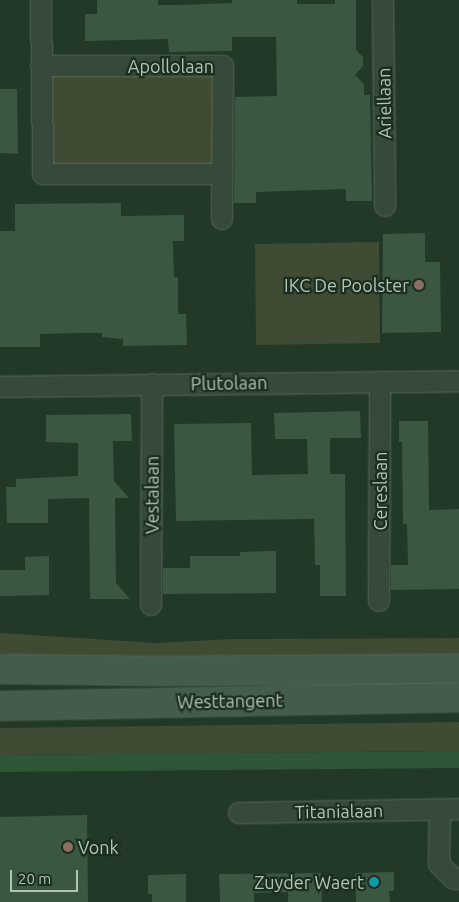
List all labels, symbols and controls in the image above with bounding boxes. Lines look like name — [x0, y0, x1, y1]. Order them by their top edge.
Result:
street label: Apollolaan — [128, 55, 214, 77]
street label: Ariellaan — [373, 67, 395, 139]
place label: IKC De Poolster — [284, 274, 409, 296]
marker: IKC De Poolster — [413, 279, 425, 291]
street label: Plutolaan — [190, 372, 268, 394]
street label: Cereslaan — [369, 451, 391, 531]
street label: Vestalaan — [141, 456, 163, 534]
street label: Westtangent — [177, 689, 283, 713]
street label: Titanialaan — [295, 799, 383, 823]
place label: Vonk — [78, 836, 119, 858]
marker: Vonk — [62, 841, 74, 853]
scale bar — [12, 860, 80, 892]
text: 20 m — [18, 870, 51, 887]
place label: Zuyder Waert — [254, 871, 364, 893]
marker: Zuyder Waert — [368, 876, 380, 888]

